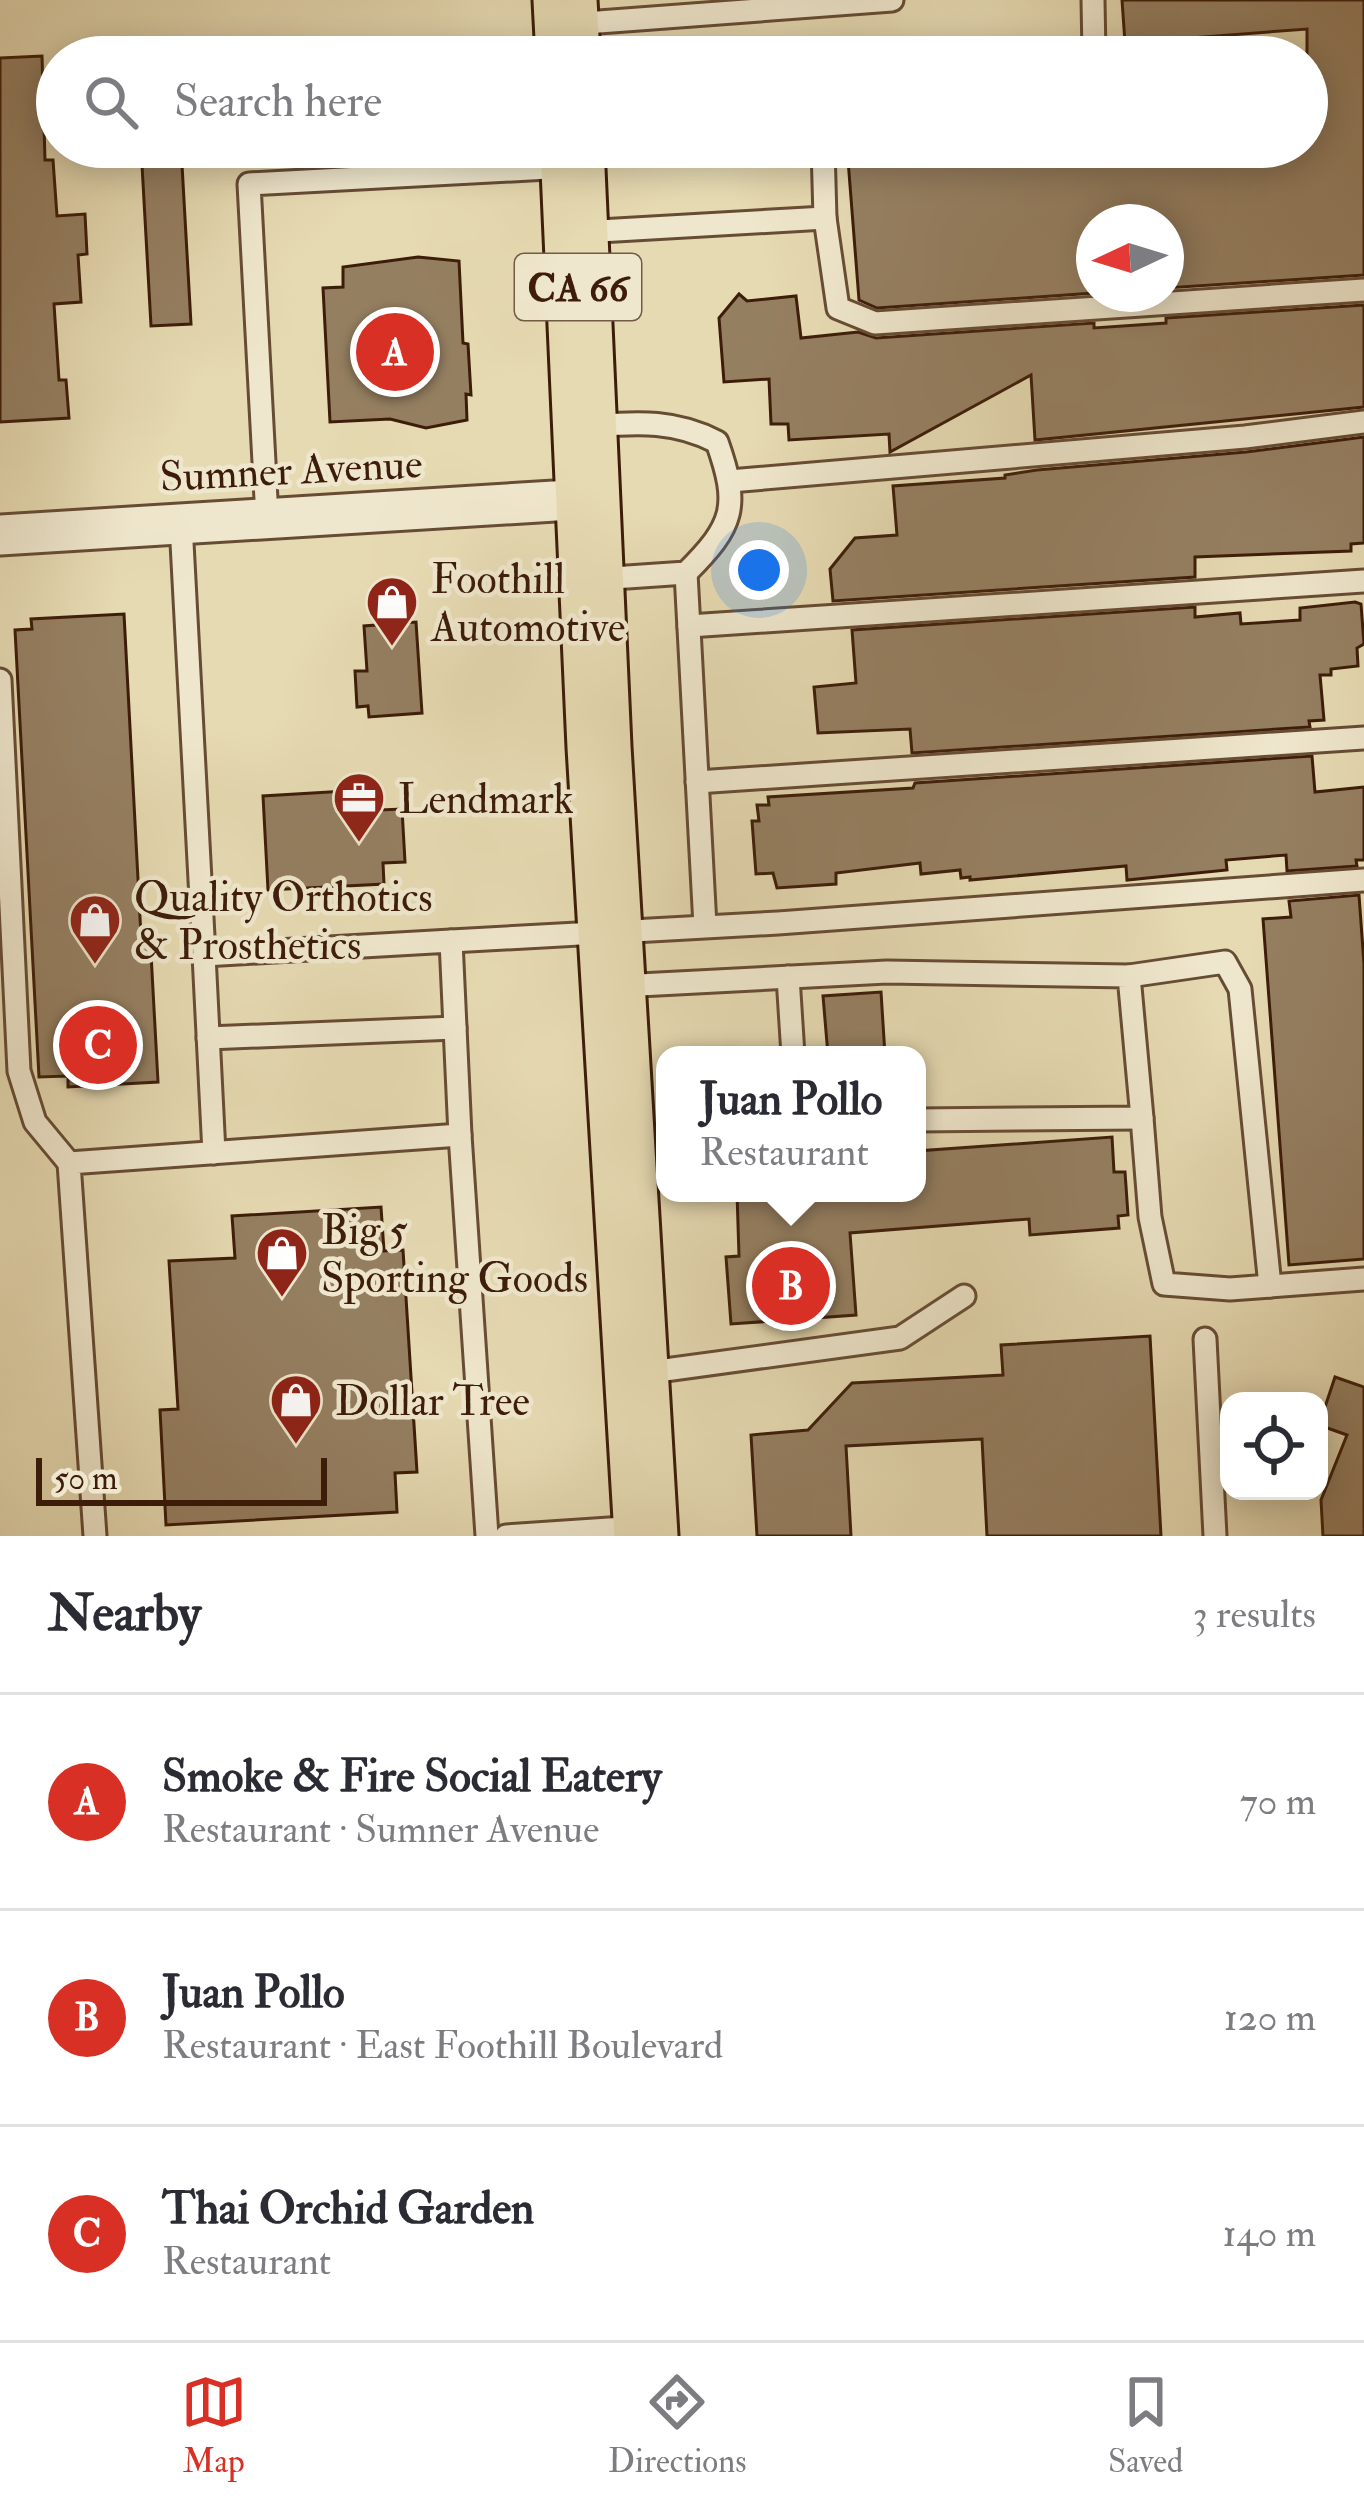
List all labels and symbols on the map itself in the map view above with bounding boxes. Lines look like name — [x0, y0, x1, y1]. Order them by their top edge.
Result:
north arrow — [1076, 204, 1184, 312]
road number: CA 66 — [515, 254, 641, 320]
pin: A — [356, 307, 434, 397]
street label: Sumner Avenue — [159, 438, 424, 504]
your location — [729, 540, 789, 600]
place label: Foothill Automotive — [430, 554, 625, 654]
shop icon: Foothill Automotive — [364, 574, 420, 648]
office icon: Lendmark — [331, 770, 387, 844]
place label: Lendmark — [398, 774, 574, 826]
place label: Quality Orthotics & Prosthetics — [134, 872, 433, 972]
shop icon: Quality Orthotics & Prosthetics — [67, 892, 123, 966]
pin: C — [59, 1000, 137, 1090]
place label: Big 5 Sporting Goods — [321, 1205, 588, 1305]
shop icon: Big 5 Sporting Goods — [254, 1225, 310, 1299]
pin: B — [752, 1241, 830, 1331]
shop icon: Dollar Tree — [268, 1372, 324, 1446]
place label: Dollar Tree — [335, 1376, 530, 1428]
scale bar — [36, 1452, 327, 1505]

